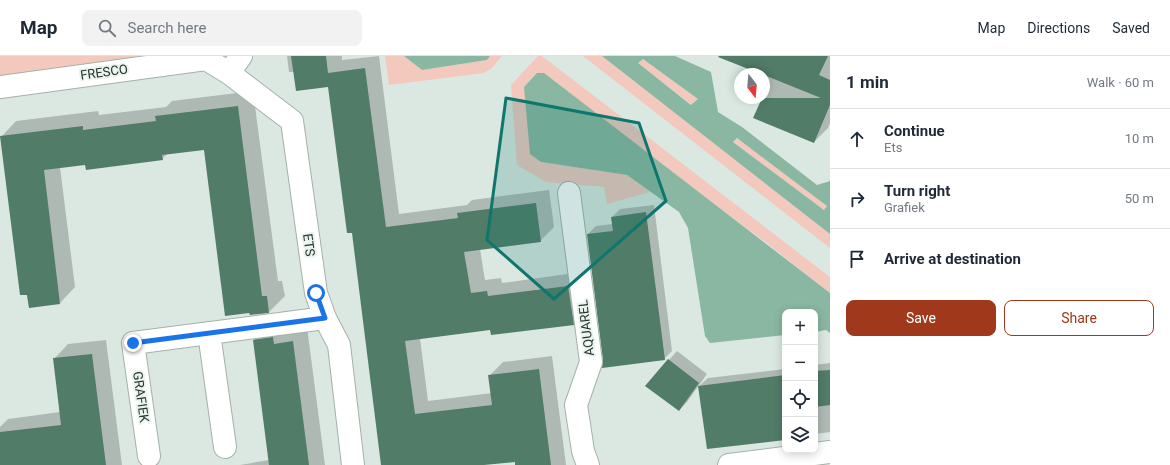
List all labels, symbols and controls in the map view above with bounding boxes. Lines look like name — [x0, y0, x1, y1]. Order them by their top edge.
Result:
search box — [82, 10, 362, 46]
text: Map — [20, 16, 58, 39]
icon: search — [96, 17, 118, 39]
text: Search here — [128, 19, 206, 37]
text: Map — [978, 20, 1005, 36]
text: Directions — [1027, 20, 1090, 36]
text: Saved — [1112, 20, 1150, 36]
street label: FRESCO — [79, 61, 129, 83]
north arrow — [734, 68, 770, 104]
text: 1 min — [846, 72, 889, 92]
text: Walk · 60 m — [1087, 75, 1154, 90]
text: Continue — [884, 122, 945, 140]
icon: ahead — [846, 128, 868, 150]
text: 10 m — [1125, 131, 1154, 146]
text: Ets — [884, 140, 902, 155]
text: Turn right — [884, 182, 950, 200]
icon: right — [846, 188, 868, 210]
text: 50 m — [1125, 191, 1154, 206]
text: Grafiek — [884, 200, 925, 215]
street label: ETS — [300, 233, 318, 258]
icon: arrive — [846, 248, 868, 270]
text: Arrive at destination — [884, 250, 1021, 268]
route start — [307, 284, 325, 302]
street label: AQUAREL — [575, 299, 597, 357]
button: Save — [846, 300, 996, 336]
button: Share — [1004, 300, 1154, 336]
map controls — [782, 309, 818, 453]
button: + — [782, 309, 818, 345]
route end — [124, 334, 142, 352]
button: − — [782, 345, 818, 381]
street label: GRAFIEK — [130, 370, 152, 424]
button: locate — [782, 381, 818, 417]
button: layers — [782, 417, 818, 453]

